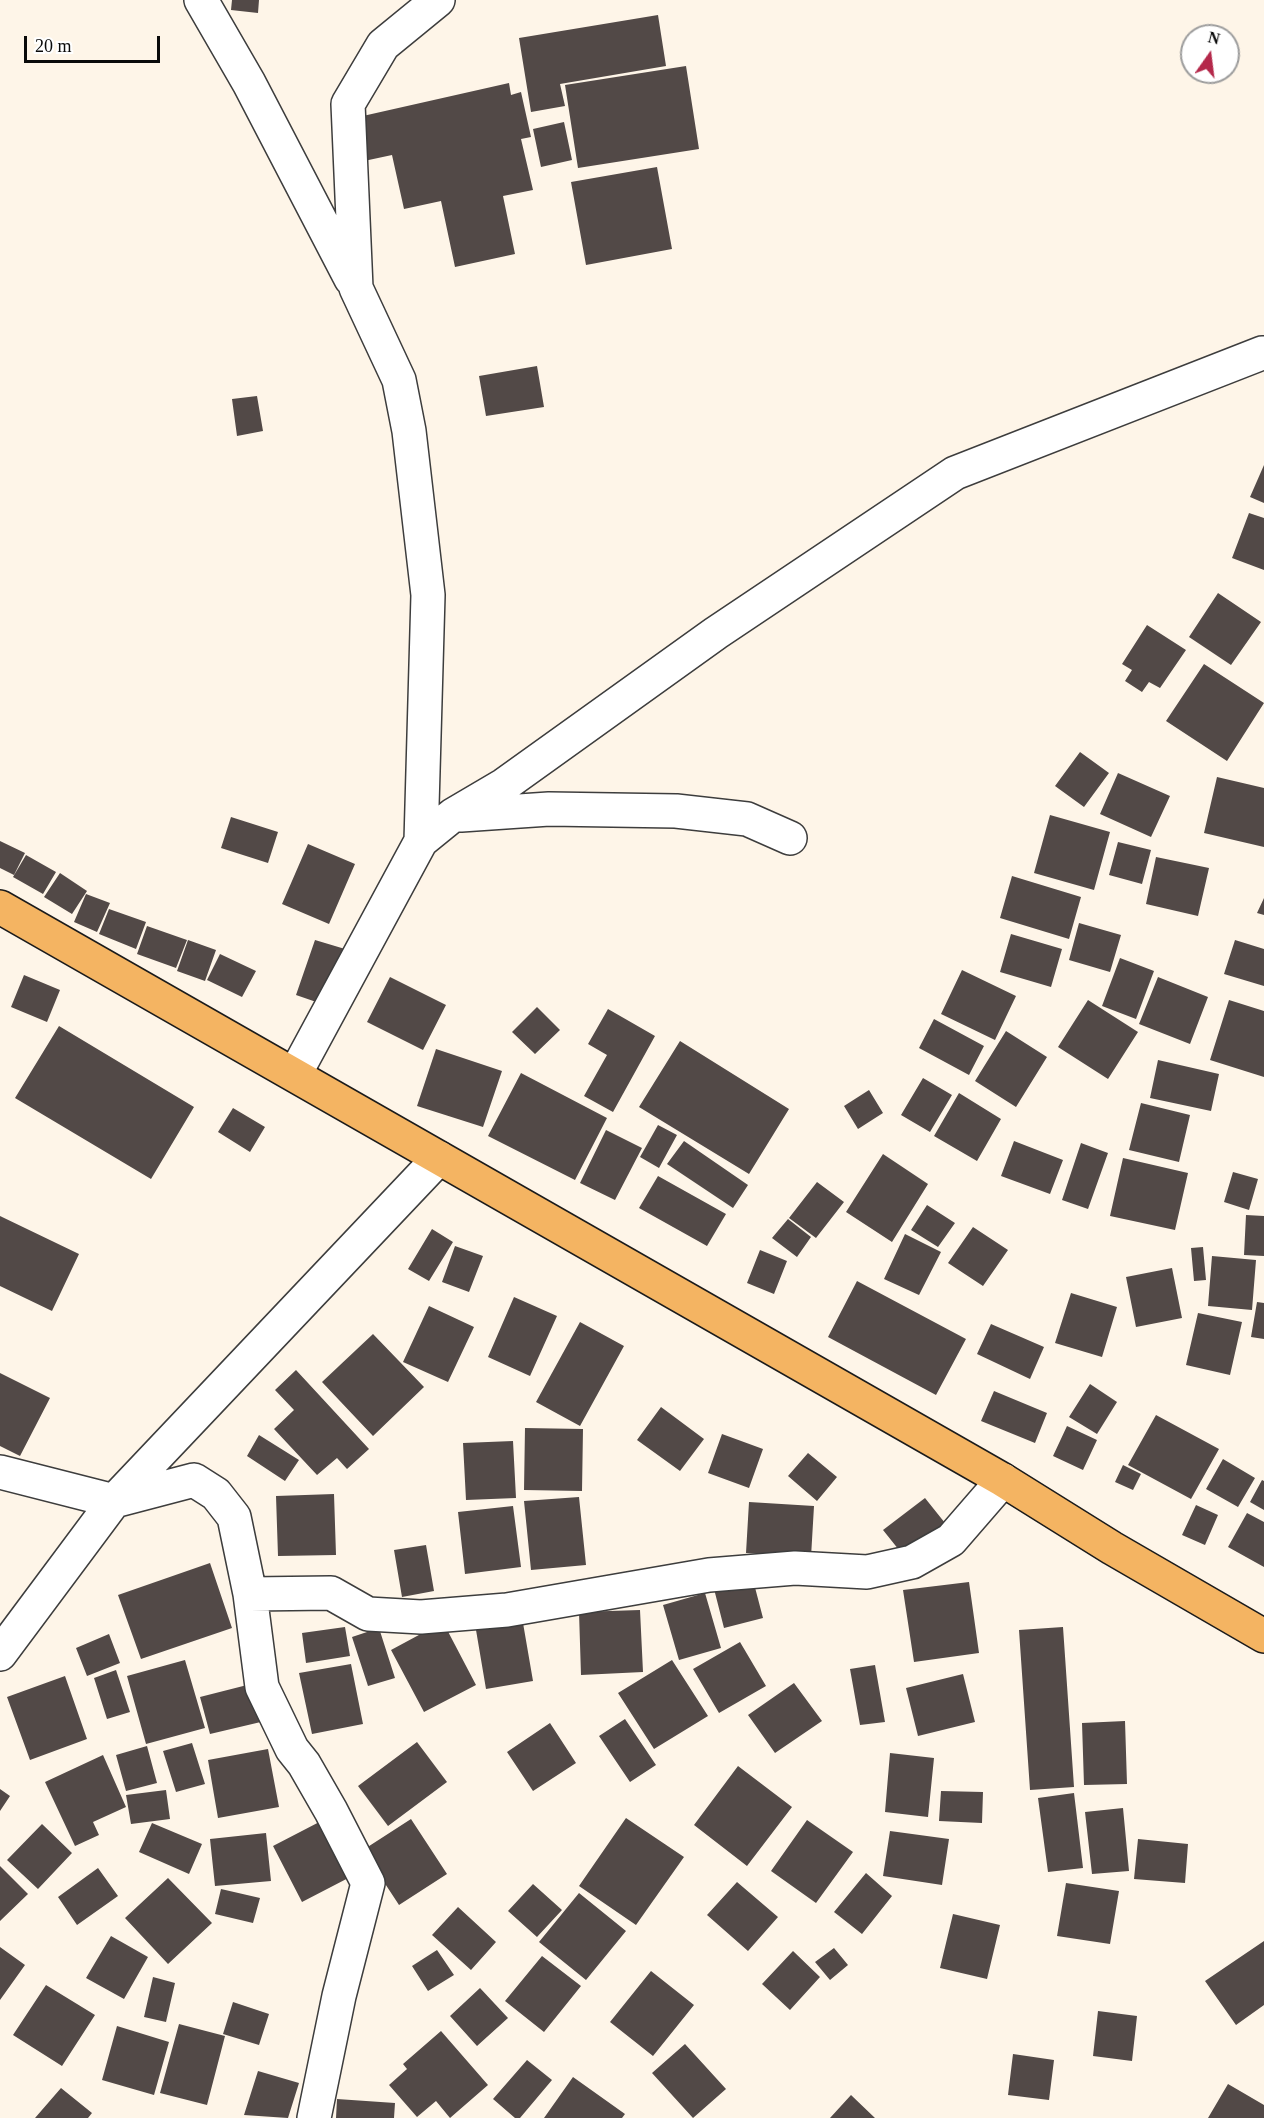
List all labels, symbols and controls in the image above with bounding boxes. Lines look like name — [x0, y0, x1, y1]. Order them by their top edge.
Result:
scale bar — [27, 24, 164, 62]
north arrow — [1180, 24, 1240, 84]
text: N — [1206, 28, 1222, 48]
text: 20 m — [35, 36, 72, 56]

